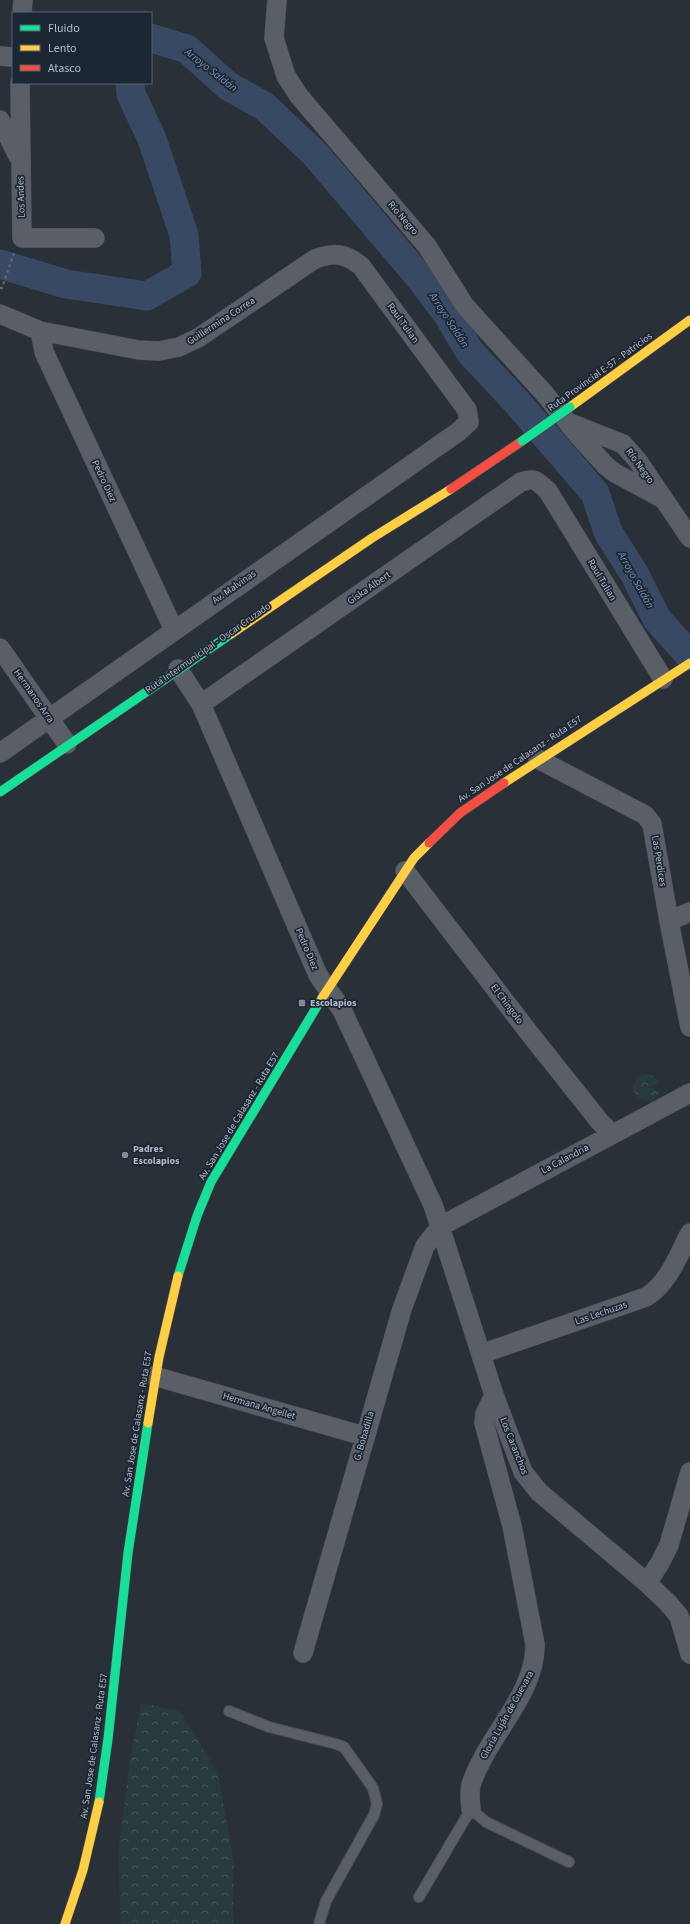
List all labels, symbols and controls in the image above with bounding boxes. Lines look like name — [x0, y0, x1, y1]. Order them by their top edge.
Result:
legend — [12, 12, 152, 84]
text: Fluido — [48, 20, 80, 37]
text: Lento — [48, 40, 77, 57]
water label: Arroyo Saldán — [181, 44, 241, 95]
text: Atasco — [48, 60, 81, 77]
street label: Los Andes — [13, 176, 29, 218]
street label: Río Negro — [384, 198, 422, 238]
water label: Arroyo Saldán — [425, 289, 473, 351]
street label: Guillermina Correa — [184, 294, 258, 348]
street label: Raul Tulian — [384, 300, 422, 346]
street label: Ruta Provincial E-57 - Patricios — [545, 329, 655, 415]
street label: Río Negro — [622, 445, 658, 487]
street label: Pedro Diez — [88, 458, 120, 504]
water label: Arroyo Saldán — [614, 548, 658, 611]
street label: Raul Tulian — [584, 556, 620, 604]
street label: Av. Malvinas — [209, 567, 259, 607]
street label: Giska Albert — [344, 568, 394, 608]
street label: Ruta Intermunicipal - Oscar Cruzado — [142, 599, 274, 697]
street label: Hermanos Arra — [10, 666, 58, 726]
street label: Av. San Jose de Calasanz - Ruta E57 — [455, 712, 585, 806]
street label: Las Perdices — [648, 835, 670, 887]
street label: Pedro Diez — [292, 926, 322, 972]
street label: El Chingolo — [487, 981, 527, 1027]
place label: Escolapios — [310, 996, 357, 1010]
marker: Escolapios — [297, 998, 307, 1008]
street label: Av. San Jose de Calasanz - Ruta E57 — [195, 1049, 283, 1183]
street label: La Calandria — [539, 1141, 591, 1177]
place label: Padres Escolapios — [133, 1142, 180, 1168]
marker: Padres Escolapios — [120, 1150, 130, 1160]
street label: Las Lechuzas — [573, 1298, 629, 1328]
street label: Av. San Jose de Calasanz - Ruta E57 — [119, 1350, 155, 1498]
street label: Hermana Angellet — [221, 1389, 298, 1423]
street label: G. Bobadilla — [350, 1410, 378, 1462]
street label: Los Caranchos — [496, 1415, 532, 1477]
street label: Gloria Luján de Guevara — [477, 1668, 537, 1762]
street label: Av. San Jose de Calasanz - Ruta E57 — [77, 1672, 111, 1820]

